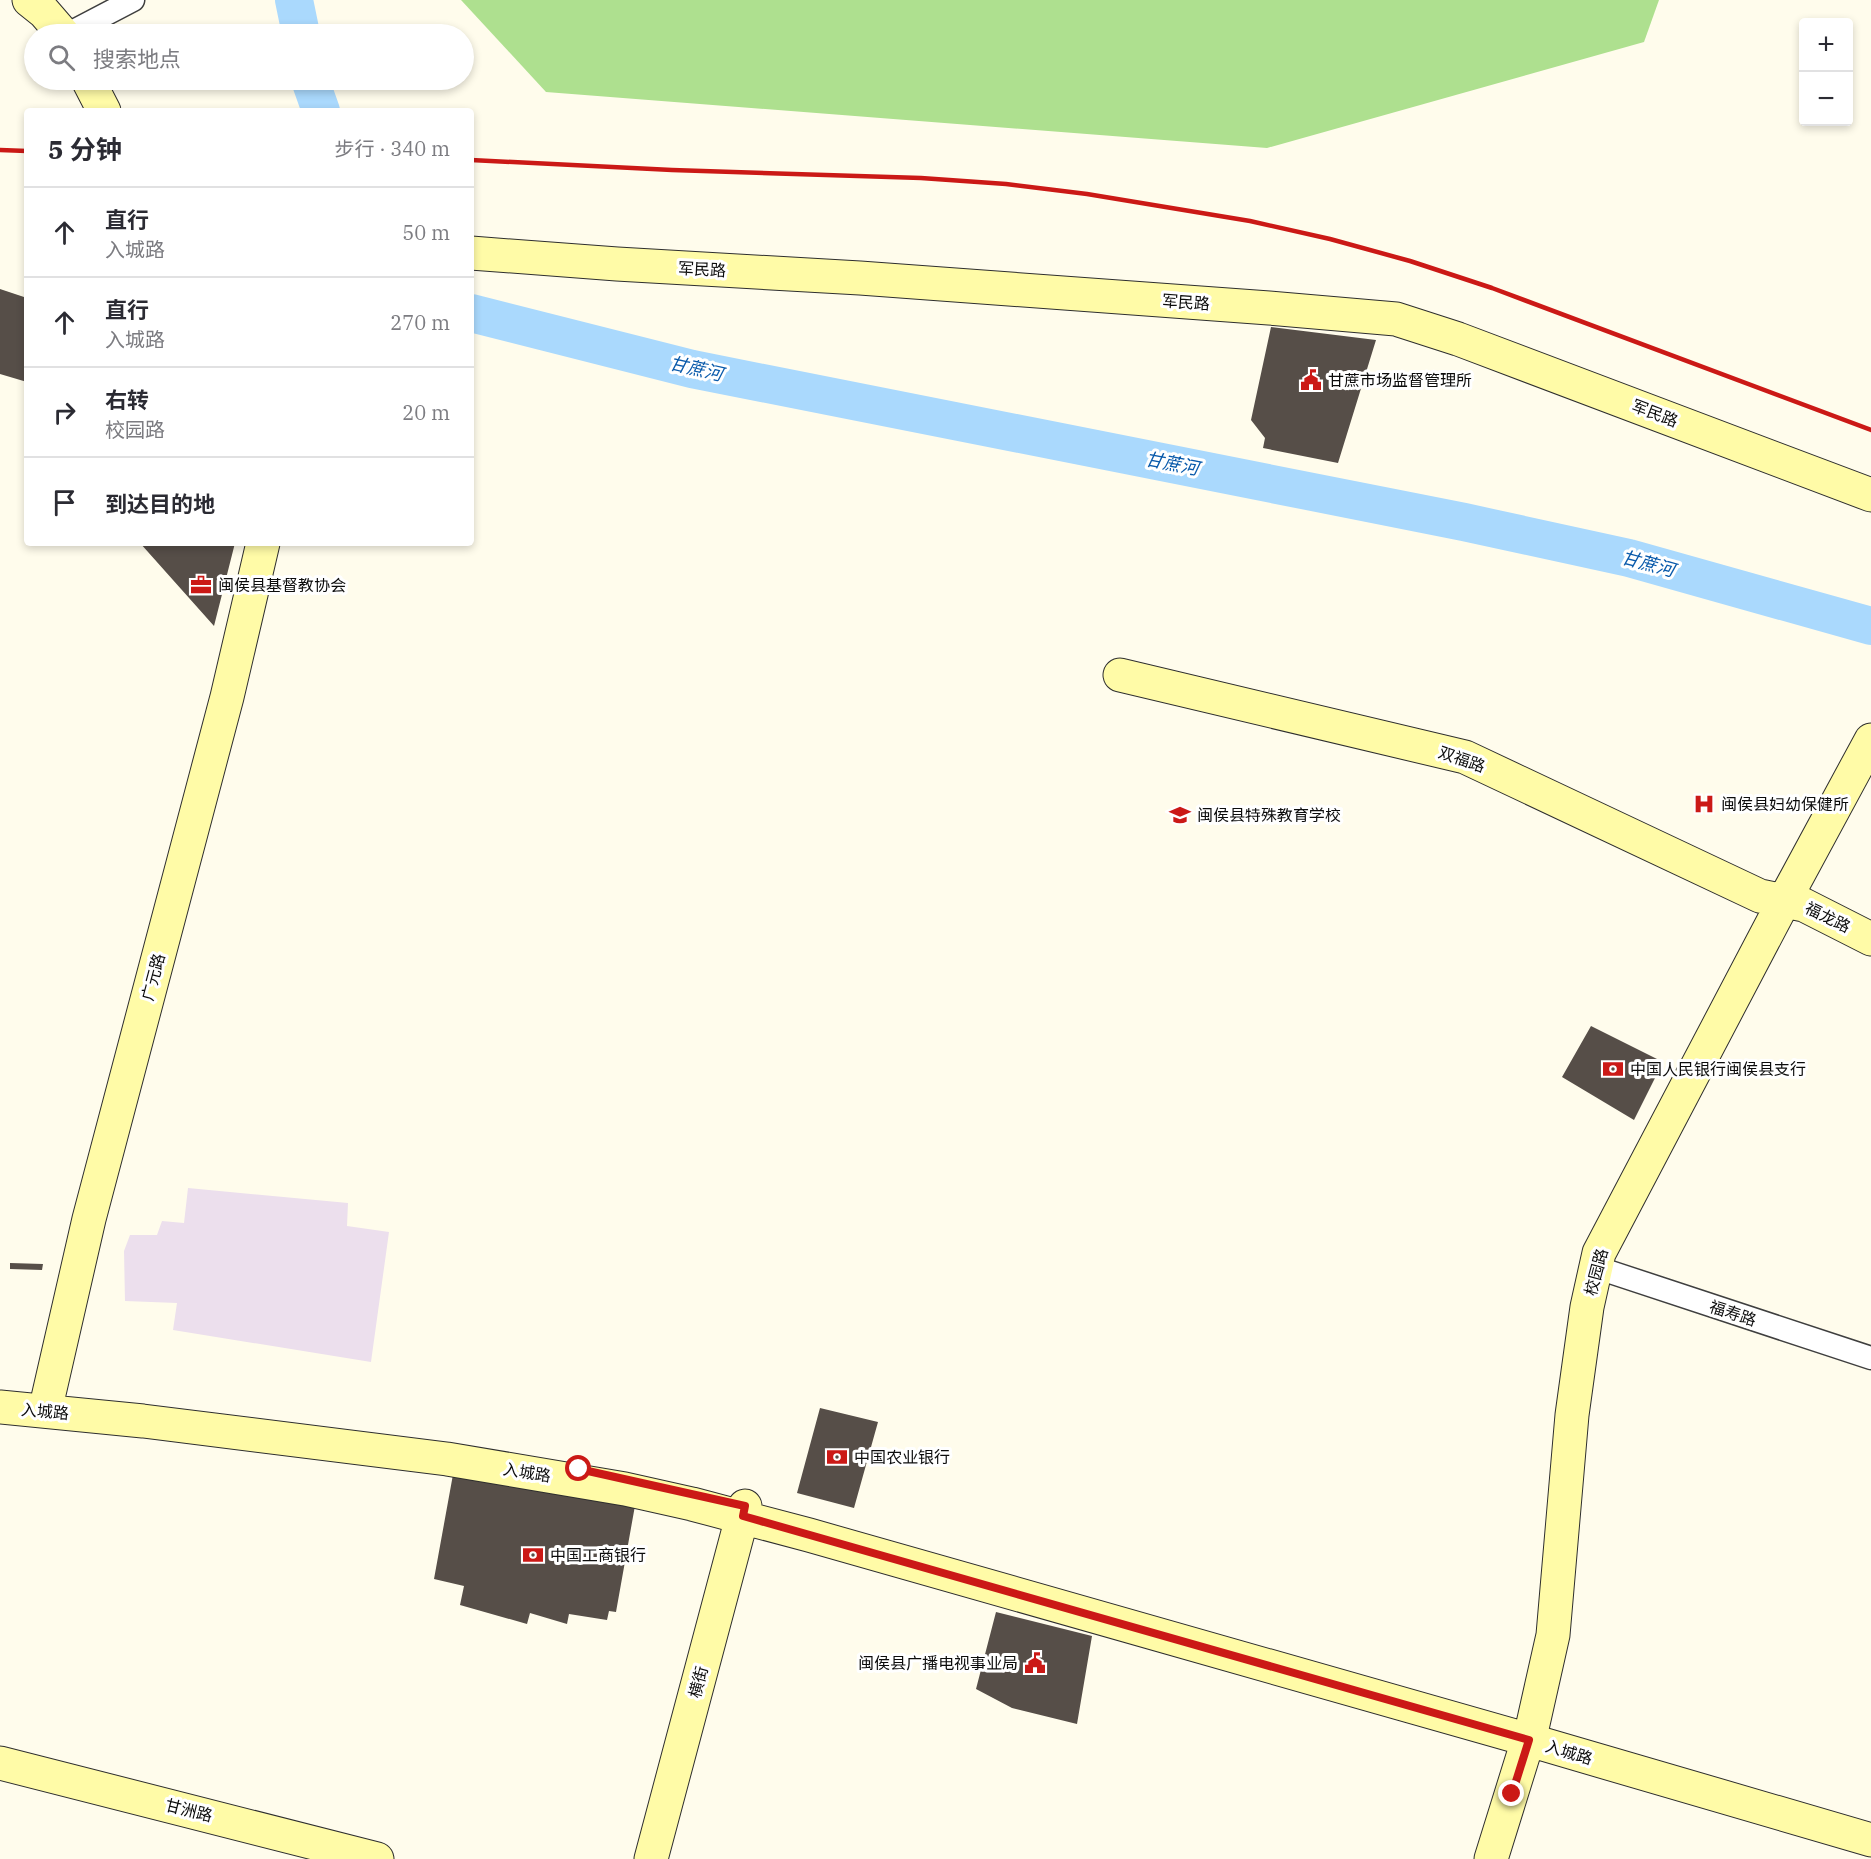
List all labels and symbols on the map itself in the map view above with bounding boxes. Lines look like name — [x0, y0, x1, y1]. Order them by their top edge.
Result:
street label: 军民路 — [678, 258, 726, 280]
street label: 军民路 — [1161, 290, 1211, 314]
water label: 甘蔗河 — [667, 351, 728, 386]
public building icon: 甘蔗市场监督管理所 — [1299, 368, 1323, 392]
place label: 甘蔗市场监督管理所 — [1328, 370, 1472, 390]
street label: 军民路 — [1629, 395, 1681, 431]
water label: 甘蔗河 — [1143, 447, 1204, 481]
water label: 甘蔗河 — [1619, 545, 1680, 582]
office icon: 闽侯县基督教协会 — [189, 573, 213, 597]
place label: 闽侯县基督教协会 — [218, 575, 346, 595]
street label: 双福路 — [1436, 742, 1488, 776]
hospital icon: 闽侯县妇幼保健所 — [1692, 792, 1716, 816]
place label: 闽侯县妇幼保健所 — [1721, 794, 1849, 814]
school or university icon: 闽侯县特殊教育学校 — [1168, 803, 1192, 827]
place label: 闽侯县特殊教育学校 — [1197, 805, 1341, 825]
street label: 福龙路 — [1802, 897, 1854, 937]
street label: 广元路 — [137, 951, 169, 1003]
bank icon: 中国人民银行闽侯县支行 — [1601, 1057, 1625, 1081]
place label: 中国人民银行闽侯县支行 — [1630, 1059, 1806, 1079]
street label: 校园路 — [1580, 1246, 1612, 1298]
street label: 福寿路 — [1707, 1296, 1759, 1330]
street label: 入城路 — [20, 1399, 70, 1423]
bank icon: 中国农业银行 — [825, 1445, 849, 1469]
place label: 中国农业银行 — [854, 1447, 950, 1467]
route start — [565, 1455, 591, 1481]
street label: 入城路 — [502, 1458, 552, 1486]
bank icon: 中国工商银行 — [521, 1543, 545, 1567]
place label: 中国工商银行 — [550, 1545, 646, 1565]
public building icon: 闽侯县广播电视事业局 — [1023, 1651, 1047, 1675]
place label: 闽侯县广播电视事业局 — [858, 1653, 1018, 1673]
street label: 横街 — [684, 1664, 712, 1700]
street label: 入城路 — [1543, 1735, 1595, 1769]
route end — [1498, 1780, 1524, 1806]
street label: 甘洲路 — [163, 1794, 215, 1826]

